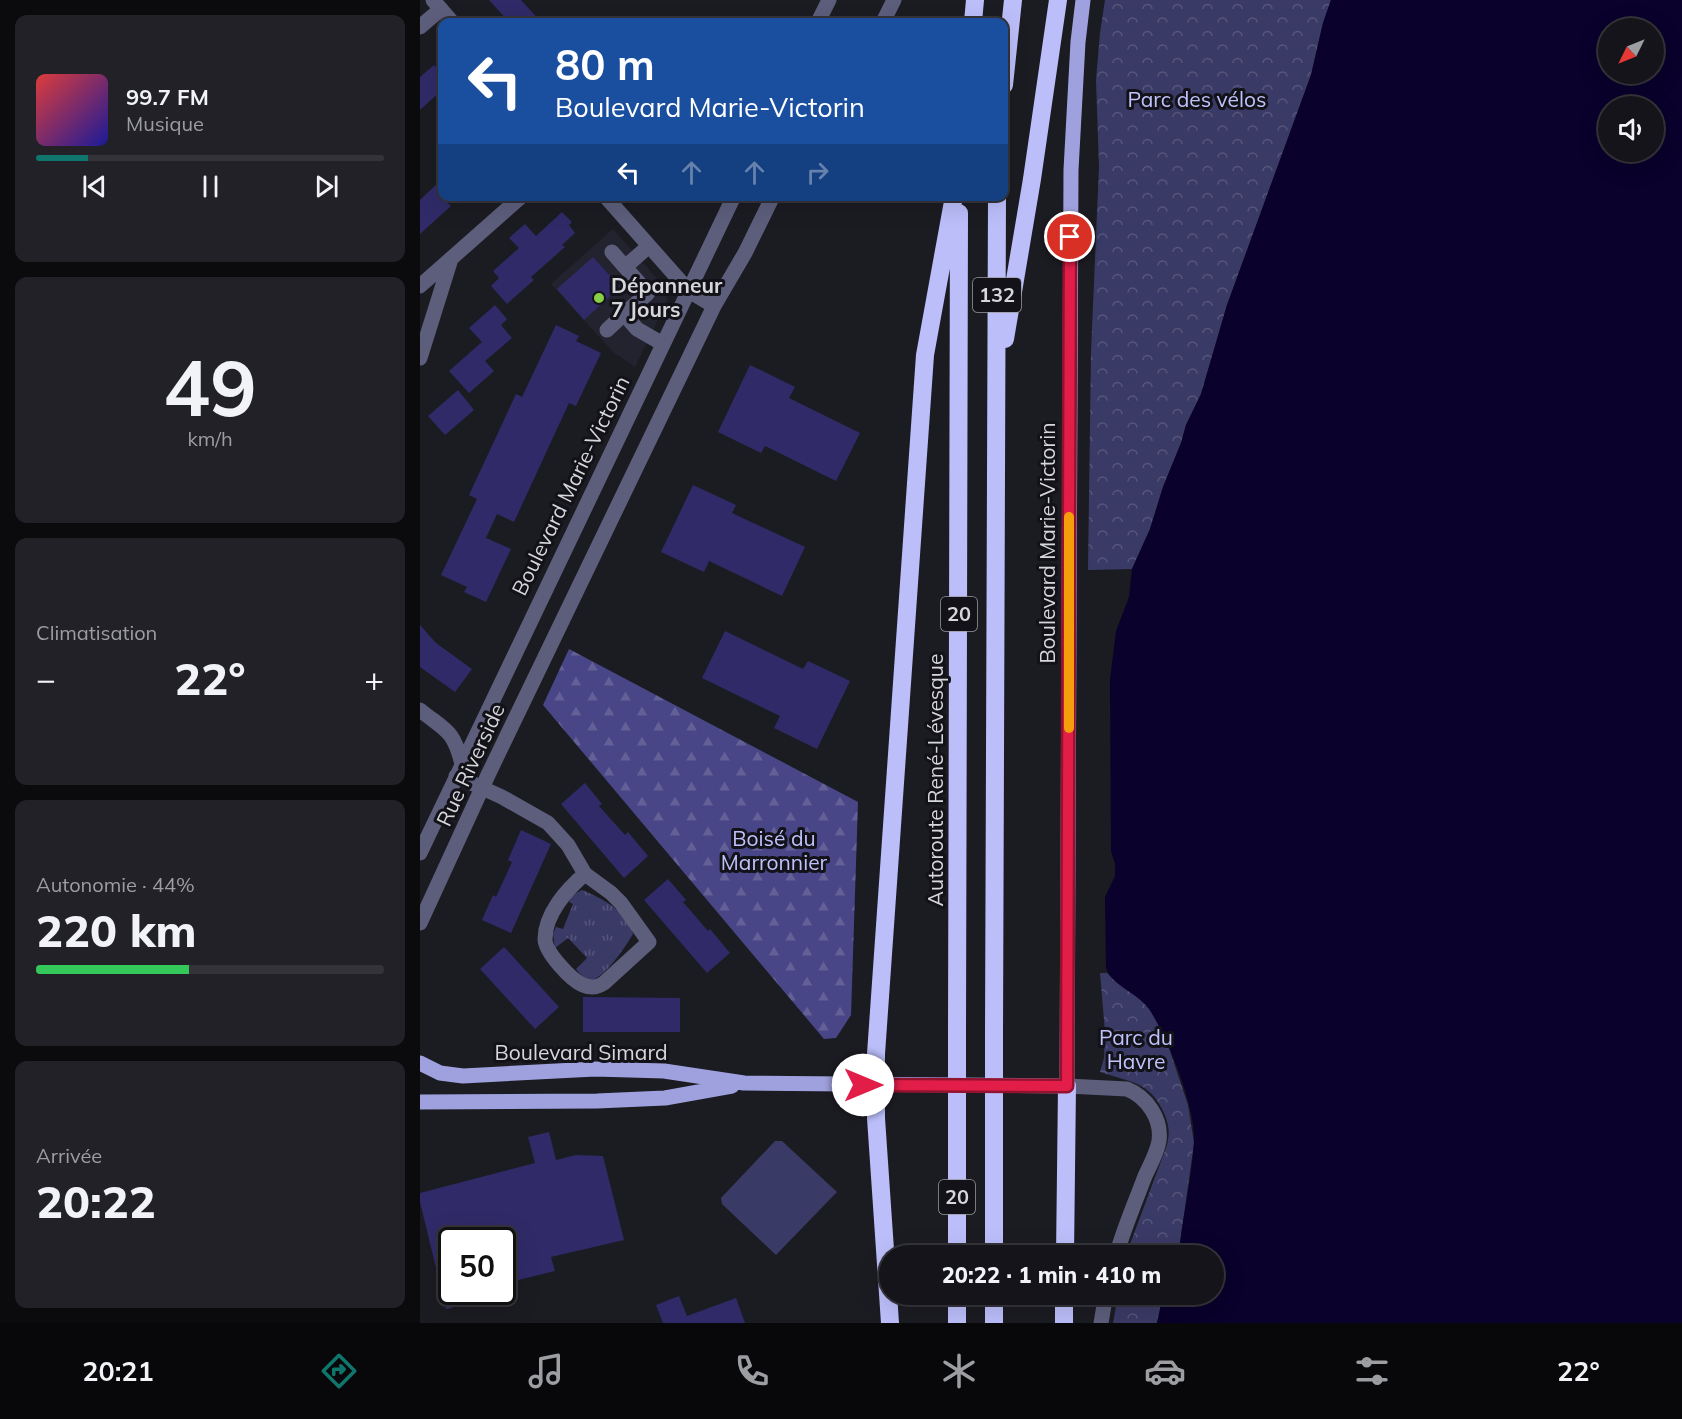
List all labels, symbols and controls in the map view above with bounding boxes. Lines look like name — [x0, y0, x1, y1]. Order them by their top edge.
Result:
north arrow — [1598, 18, 1664, 84]
map controls — [1598, 18, 1664, 162]
text: 80 m — [555, 38, 655, 91]
icon: left — [456, 42, 534, 120]
text: 99.7 FM — [126, 83, 209, 111]
park label: Parc des vélos — [1128, 86, 1266, 112]
text: Boulevard Marie-Victorin — [555, 90, 865, 124]
button: sound — [1598, 96, 1664, 162]
text: Musique — [126, 111, 204, 136]
icon: left — [612, 156, 645, 189]
icon: ahead — [675, 156, 708, 189]
icon: ahead — [738, 156, 771, 189]
icon: right — [801, 156, 834, 189]
icon: previous — [78, 170, 111, 203]
icon: pause — [194, 170, 227, 203]
icon: next — [310, 170, 343, 203]
pin — [1044, 211, 1095, 262]
icon: arrive — [1053, 220, 1086, 253]
place label: Dépanneur 7 Jours — [611, 272, 723, 322]
road number: 132 — [973, 278, 1021, 312]
marker: Dépanneur 7 Jours — [592, 291, 606, 305]
text: 49 — [163, 338, 257, 436]
street label: Boulevard Marie-Victorin — [506, 372, 635, 600]
street label: Boulevard Marie-Victorin — [1034, 423, 1060, 663]
text: km/h — [187, 426, 233, 451]
road number: 20 — [941, 597, 977, 631]
text: Climatisation — [36, 620, 157, 645]
text: 22° — [174, 650, 246, 706]
street label: Autoroute René-Lévesque — [922, 654, 948, 906]
text: − — [36, 658, 56, 699]
text: + — [364, 658, 384, 699]
street label: Rue Riverside — [430, 699, 510, 830]
park label: Boisé du Marronnier — [721, 825, 828, 875]
text: Autonomie · 44% — [36, 872, 195, 897]
text: 220 km — [36, 902, 197, 958]
park label: Parc du Havre — [1099, 1024, 1173, 1074]
street label: Boulevard Simard — [495, 1039, 668, 1065]
position arrow — [831, 1053, 895, 1117]
text: Arrivée — [36, 1143, 102, 1168]
text: 20:22 — [36, 1173, 156, 1229]
road number: 20 — [939, 1180, 975, 1214]
speed limit sign: 50 — [438, 1227, 516, 1305]
text: 20:22 · 1 min · 410 m — [942, 1261, 1161, 1289]
icon: directions — [318, 1350, 360, 1392]
icon: music — [525, 1350, 567, 1392]
icon: phone — [731, 1350, 773, 1392]
icon: climate — [938, 1350, 980, 1392]
icon: car — [1144, 1350, 1186, 1392]
icon: filters — [1351, 1350, 1393, 1392]
text: 20:21 — [82, 1354, 154, 1388]
text: 22° — [1557, 1354, 1600, 1388]

